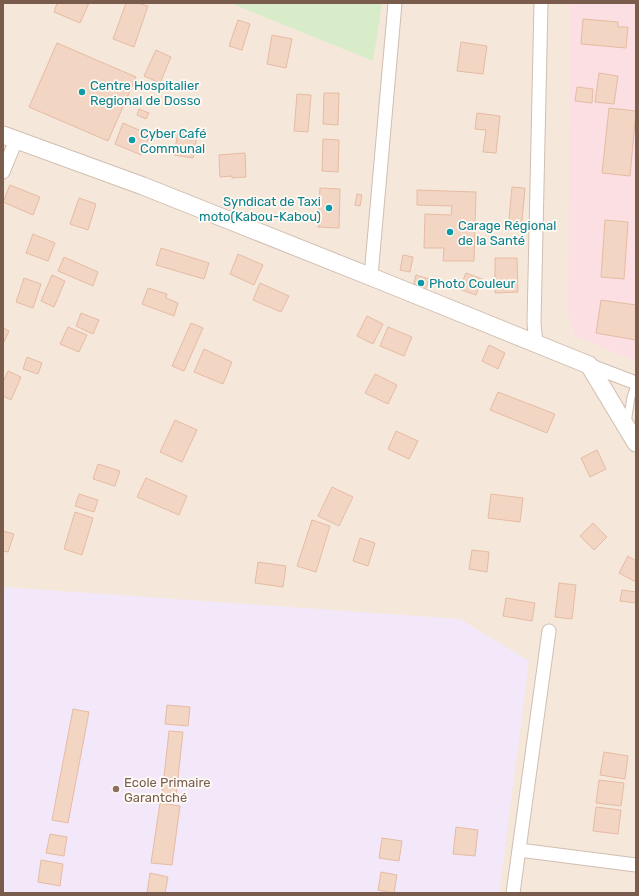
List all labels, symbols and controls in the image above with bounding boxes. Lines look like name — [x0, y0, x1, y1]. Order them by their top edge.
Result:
place label: Centre Hospitalier Regional de Dosso — [90, 78, 201, 109]
marker: Centre Hospitalier Regional de Dosso — [77, 87, 87, 97]
place label: Cyber Café Communal — [140, 126, 207, 156]
marker: Cyber Café Communal — [127, 135, 137, 145]
place label: Syndicat de Taxi moto(Kabou-Kabou) — [199, 194, 321, 224]
marker: Syndicat de Taxi moto(Kabou-Kabou) — [324, 203, 334, 213]
place label: Carage Régional de la Santé — [458, 218, 556, 248]
marker: Carage Régional de la Santé — [445, 227, 455, 237]
place label: Photo Couleur — [429, 276, 516, 291]
marker: Photo Couleur — [416, 278, 426, 288]
place label: Ecole Primaire Garantché — [124, 775, 210, 805]
marker: Ecole Primaire Garantché — [111, 784, 121, 794]

